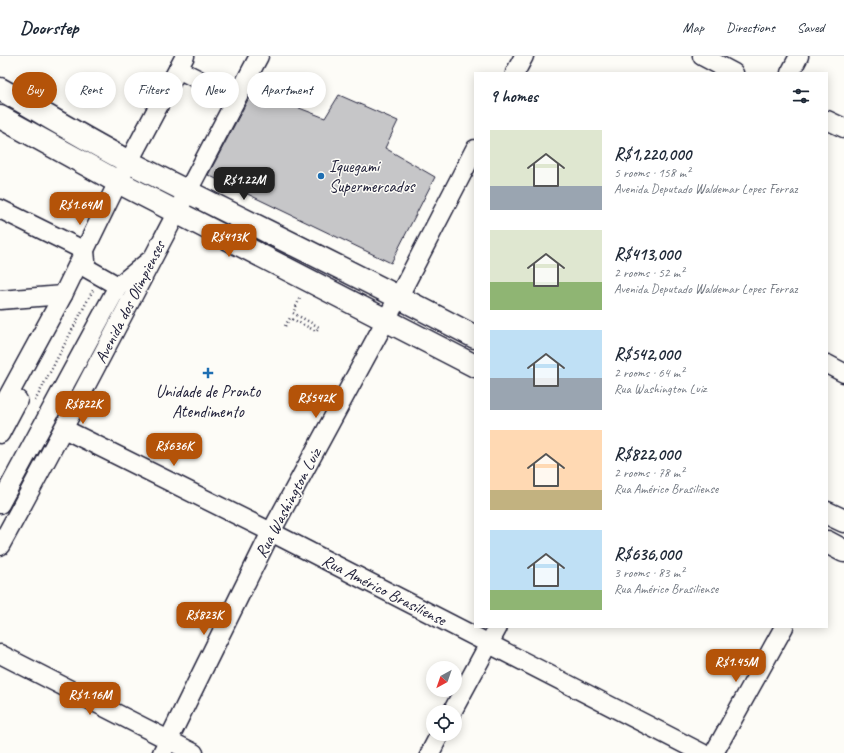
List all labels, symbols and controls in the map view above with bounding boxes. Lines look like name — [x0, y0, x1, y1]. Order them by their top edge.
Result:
text: Doorstep — [20, 16, 78, 40]
text: Map — [683, 19, 704, 36]
text: Directions — [726, 19, 775, 36]
text: Saved — [797, 19, 824, 36]
chip: Buy — [12, 72, 57, 108]
chip: Rent — [65, 72, 116, 108]
chip: Filters — [124, 72, 183, 108]
chip: New — [191, 72, 239, 108]
chip: Apartment — [247, 72, 326, 108]
icon: filters — [790, 85, 812, 107]
text: 9 homes — [490, 86, 538, 107]
text: R$1,220,000 — [614, 144, 691, 165]
icon: home — [522, 146, 570, 194]
place label: Iquegami Supermercados — [329, 156, 417, 197]
text: 5 rooms · 158 m² — [614, 165, 690, 181]
pin: R$1.22M — [207, 167, 281, 201]
marker: Iquegami Supermercados — [316, 171, 326, 181]
text: R$1.22M — [223, 172, 265, 188]
text: Avenida Deputado Waldemar Lopes Ferraz — [614, 181, 797, 197]
pin: R$1.64M — [43, 192, 117, 226]
text: R$1.64M — [59, 197, 101, 213]
pin: R$413K — [196, 224, 262, 258]
text: R$413K — [210, 229, 248, 245]
street label: Avenida dos Olimpienses — [90, 236, 170, 367]
text: R$413,000 — [614, 244, 680, 265]
icon: home — [522, 246, 570, 294]
text: 2 rooms · 52 m² — [614, 265, 684, 281]
text: Avenida Deputado Waldemar Lopes Ferraz — [614, 281, 797, 297]
text: R$542,000 — [614, 344, 680, 365]
icon: home — [522, 346, 570, 394]
text: 2 rooms · 64 m² — [614, 365, 684, 381]
marker: Unidade de Pronto Atendimento — [202, 367, 214, 379]
place label: Unidade de Pronto Atendimento — [156, 381, 261, 422]
text: Rua Washington Luiz — [614, 381, 706, 397]
pin: R$542K — [283, 385, 349, 419]
text: R$542K — [298, 390, 334, 406]
pin: R$822K — [50, 391, 116, 425]
text: R$822K — [64, 396, 102, 412]
pin: R$636K — [141, 433, 207, 467]
text: R$636K — [155, 438, 193, 454]
street label: Rua Washington Luiz — [250, 443, 326, 561]
text: R$822,000 — [614, 444, 680, 465]
icon: home — [522, 446, 570, 494]
text: 2 rooms · 78 m² — [614, 465, 684, 481]
text: Rua Américo Brasiliense — [614, 481, 718, 497]
text: R$636,000 — [614, 544, 681, 565]
icon: home — [522, 546, 570, 594]
street label: Rua Américo Brasiliense — [318, 550, 451, 631]
text: 3 rooms · 83 m² — [614, 565, 684, 581]
text: Rua Américo Brasiliense — [614, 581, 718, 597]
pin: R$823K — [171, 602, 237, 636]
text: R$823K — [185, 607, 223, 623]
pin: R$1.45M — [699, 649, 773, 683]
text: R$1.45M — [715, 654, 757, 670]
north arrow — [426, 661, 462, 697]
map controls — [426, 661, 462, 741]
pin: R$1.16M — [53, 682, 127, 716]
text: R$1.16M — [69, 687, 111, 703]
button: locate — [426, 705, 462, 741]

